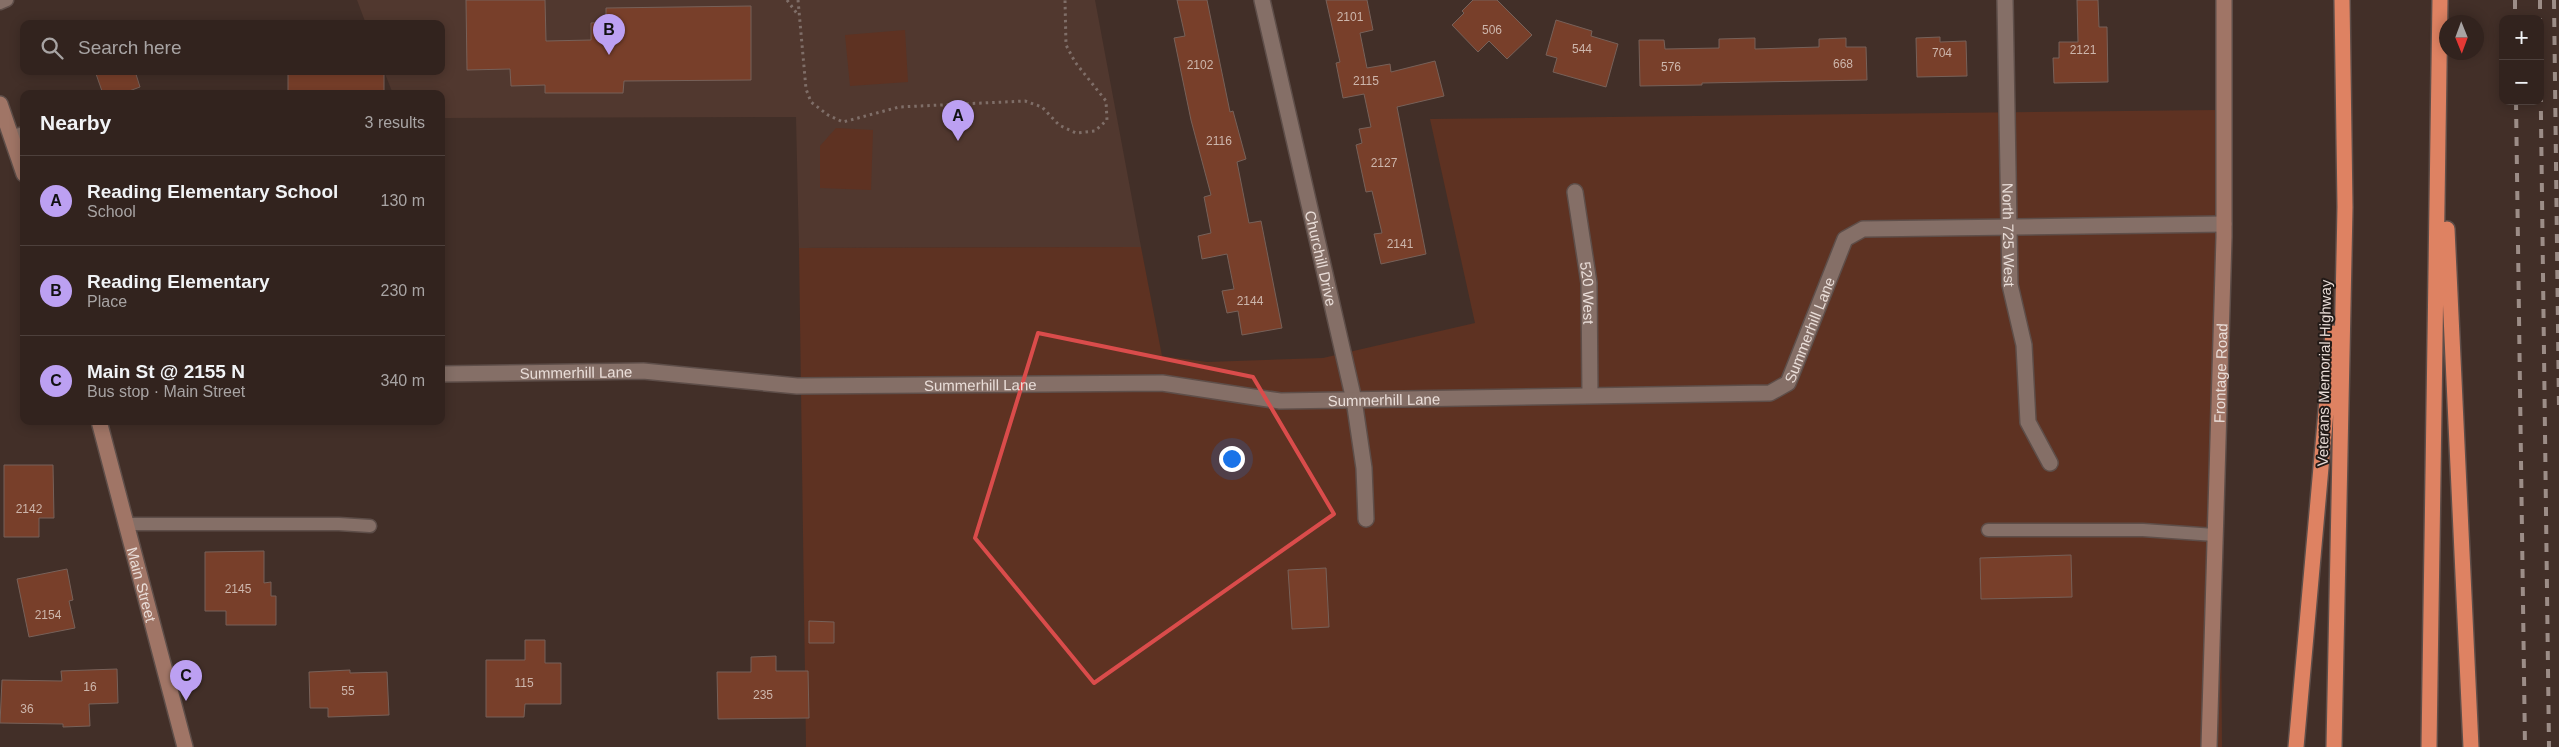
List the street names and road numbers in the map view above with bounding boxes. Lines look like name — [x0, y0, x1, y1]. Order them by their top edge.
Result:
street label: North 725 West — [2000, 183, 2019, 288]
street label: Churchill Drive — [1302, 209, 1341, 308]
street label: 520 West — [1577, 260, 1598, 325]
street label: Summerhill Lane — [1780, 274, 1838, 385]
street label: Veterans Memorial Highway — [2314, 279, 2334, 467]
street label: Frontage Road — [2210, 323, 2230, 423]
street label: Summerhill Lane — [520, 363, 632, 381]
street label: Summerhill Lane — [924, 376, 1037, 393]
street label: Summerhill Lane — [1327, 390, 1440, 409]
street label: Main Street — [124, 545, 160, 624]

